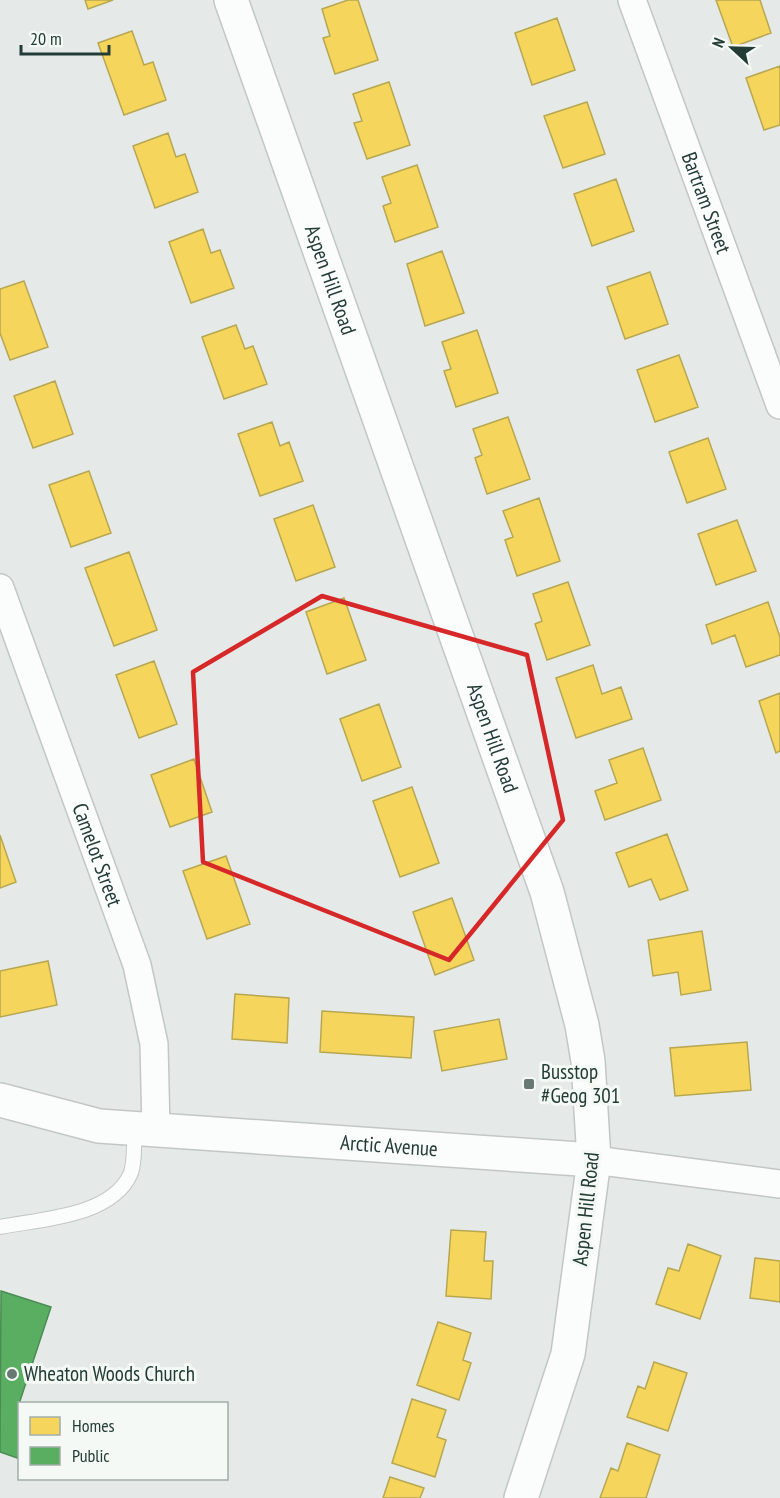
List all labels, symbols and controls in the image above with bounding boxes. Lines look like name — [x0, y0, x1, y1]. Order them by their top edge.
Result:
scale bar — [21, 18, 110, 56]
north arrow — [702, 18, 762, 78]
text: 20 m — [30, 27, 62, 50]
text: N — [707, 35, 729, 50]
street label: Bartram Street — [676, 148, 738, 257]
street label: Aspen Hill Road — [299, 221, 362, 338]
street label: Aspen Hill Road — [461, 679, 525, 796]
street label: Camelot Street — [66, 799, 129, 910]
place label: Busstop #Geog 301 — [541, 1058, 620, 1109]
marker: Busstop #Geog 301 — [522, 1077, 536, 1091]
street label: Arctic Avenue — [339, 1129, 439, 1162]
street label: Aspen Hill Road — [566, 1151, 605, 1267]
place label: Wheaton Woods Church — [24, 1360, 195, 1387]
marker: Wheaton Woods Church — [5, 1367, 19, 1381]
legend — [18, 1402, 228, 1480]
text: Homes — [72, 1414, 115, 1437]
text: Public — [72, 1444, 110, 1467]

